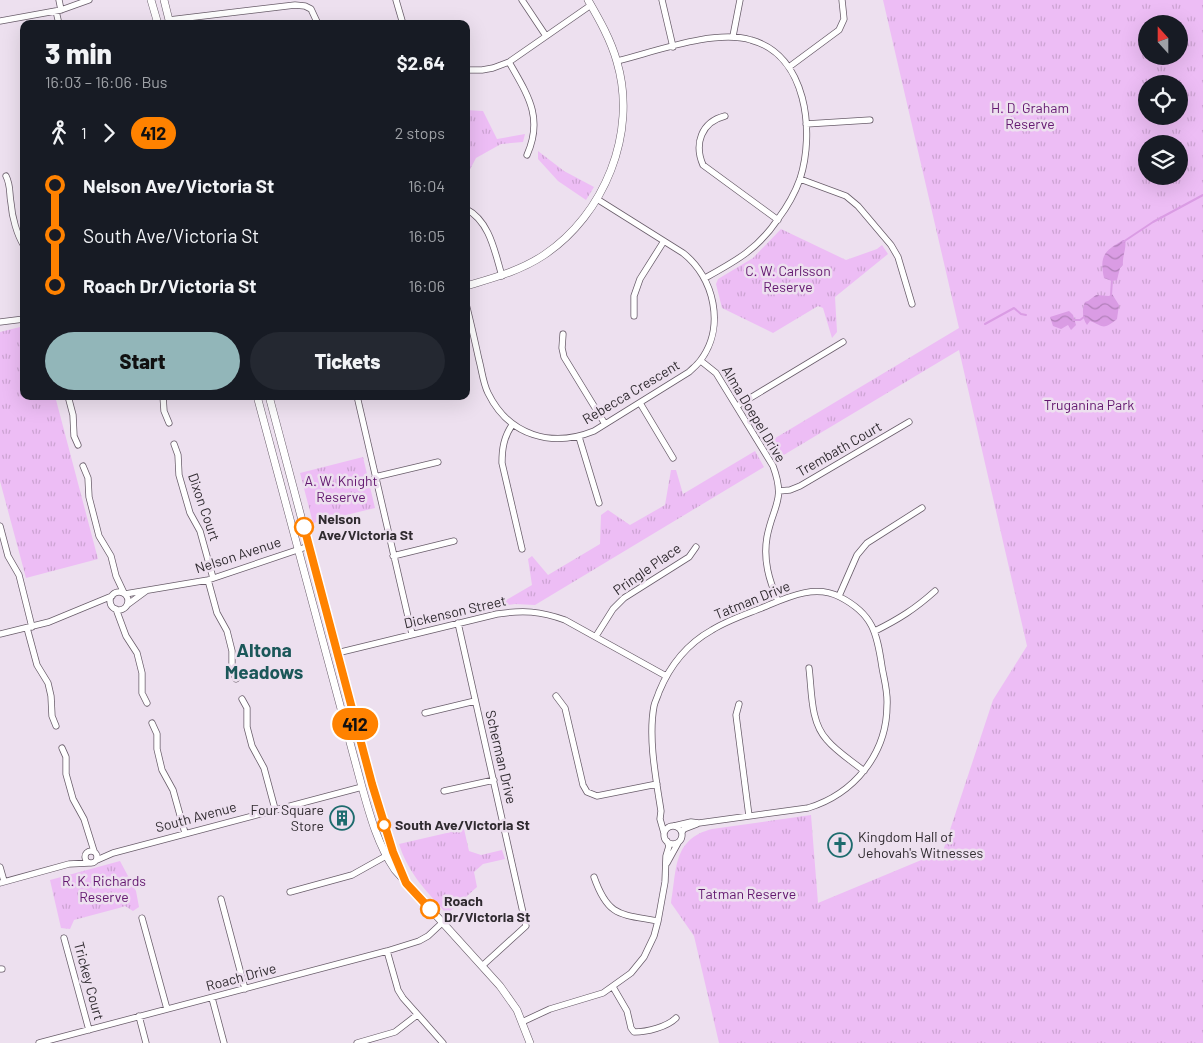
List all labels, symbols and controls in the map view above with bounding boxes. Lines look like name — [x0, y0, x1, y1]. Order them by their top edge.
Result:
north arrow — [1138, 15, 1188, 65]
map controls — [1138, 15, 1188, 185]
text: 3 min — [45, 36, 112, 70]
text: $2.64 — [397, 51, 445, 74]
text: 16:03 – 16:06 · Bus — [45, 72, 168, 91]
button: locate — [1138, 75, 1188, 125]
park label: H. D. Graham Reserve — [991, 99, 1069, 132]
icon: walk — [45, 119, 73, 147]
icon: forward — [95, 119, 123, 147]
text: 412 — [141, 122, 166, 144]
text: 1 — [81, 123, 87, 142]
text: 2 stops — [395, 123, 445, 142]
button: layers — [1138, 135, 1188, 185]
text: Nelson Ave/Victoria St — [83, 174, 274, 197]
text: 16:04 — [408, 176, 445, 195]
text: South Ave/Victoria St — [83, 224, 259, 247]
text: 16:05 — [408, 226, 445, 245]
park label: C. W. Carlsson Reserve — [745, 262, 831, 295]
text: Roach Dr/Victoria St — [83, 274, 257, 297]
text: 16:06 — [408, 276, 445, 295]
button: Start — [45, 332, 240, 390]
button: Tickets — [250, 332, 445, 390]
street label: Rebecca Crescent — [579, 356, 682, 427]
street label: Alma Doepel Drive — [719, 363, 790, 465]
park label: Truganina Park — [1044, 396, 1134, 413]
street label: Trembath Court — [793, 417, 884, 480]
street label: Dixon Court — [185, 471, 224, 543]
park label: A. W. Knight Reserve — [304, 472, 378, 505]
place label: Nelson Ave/Victoria St — [318, 510, 413, 543]
marker: Nelson Ave/Victoria St — [294, 517, 314, 537]
street label: Nelson Avenue — [193, 533, 283, 576]
street label: Pringle Place — [610, 539, 684, 598]
street label: Tatman Drive — [711, 577, 792, 622]
street label: Dickenson Street — [402, 592, 508, 632]
district label: Altona Meadows — [225, 638, 303, 683]
line badge: 412 — [326, 708, 384, 740]
street label: Scherman Drive — [482, 708, 521, 805]
text: 412 — [342, 713, 368, 735]
street label: South Avenue — [153, 798, 238, 836]
place label: Four Square Store — [251, 801, 324, 834]
building icon: Four Square Store — [329, 805, 355, 831]
place label: South Ave/Victoria St — [395, 816, 530, 833]
marker: South Ave/Victoria St — [377, 818, 391, 832]
place label: Kingdom Hall of Jehovah's Witnesses — [858, 828, 983, 861]
church icon: Kingdom Hall of Jehovah's Witnesses — [827, 832, 853, 858]
park label: R. K. Richards Reserve — [62, 872, 146, 905]
park label: Tatman Reserve — [698, 885, 796, 902]
place label: Roach Dr/Victoria St — [444, 892, 530, 925]
marker: Roach Dr/Victoria St — [420, 899, 440, 919]
street label: Trickey Court — [71, 940, 108, 1022]
street label: Roach Drive — [204, 959, 278, 994]

